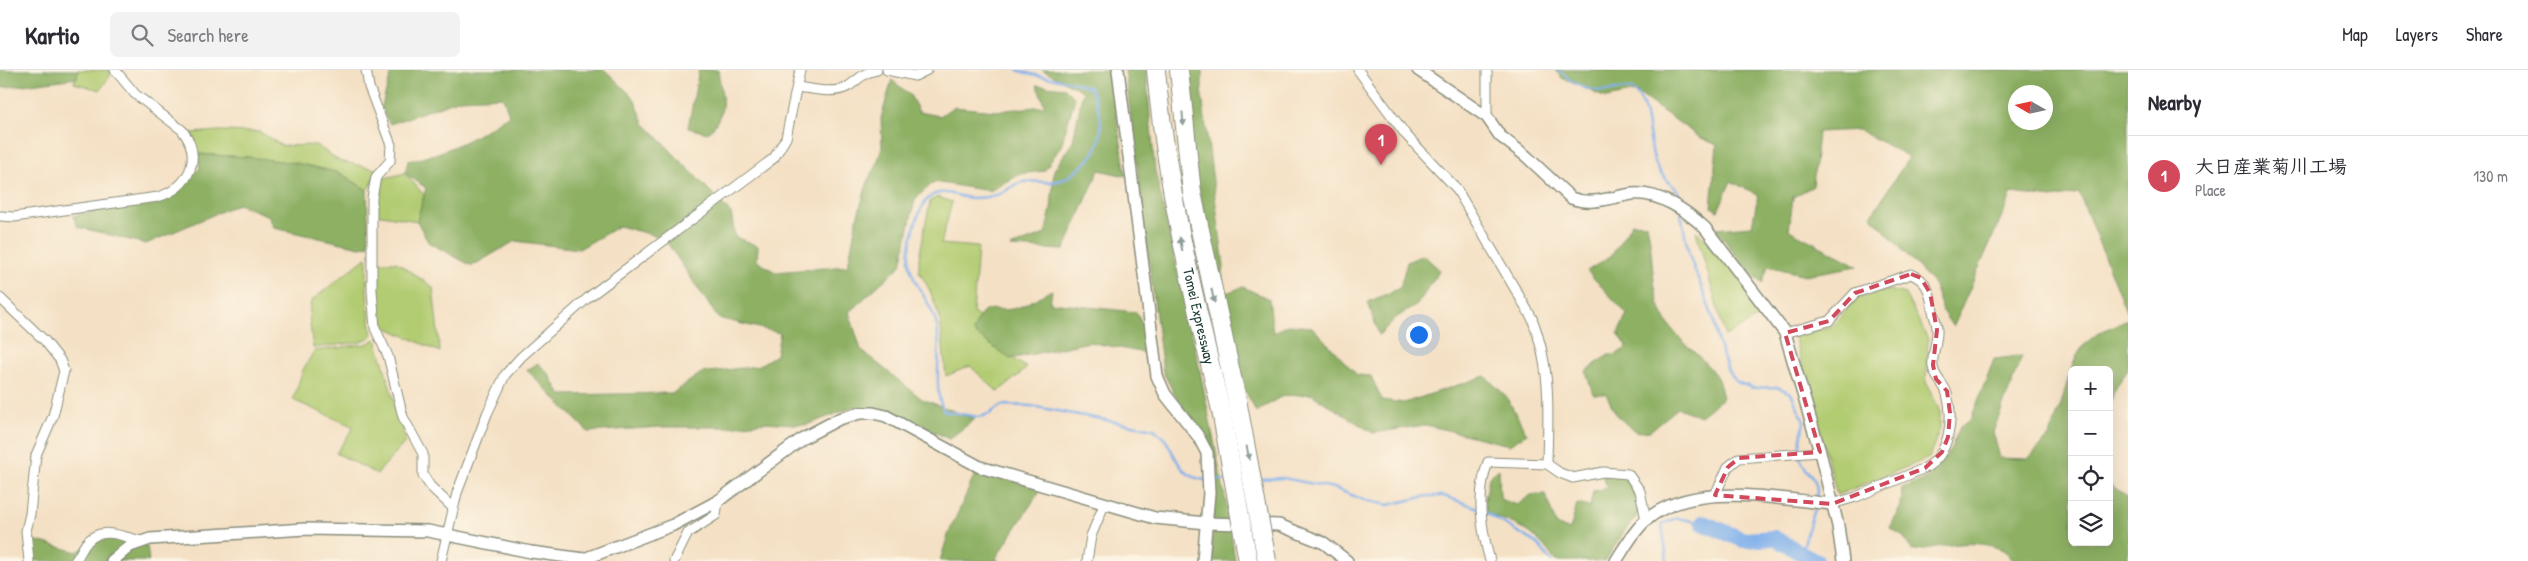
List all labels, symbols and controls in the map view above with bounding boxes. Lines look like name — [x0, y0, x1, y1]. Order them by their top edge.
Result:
search box — [110, 12, 460, 57]
text: Kartio — [25, 19, 80, 51]
icon: search — [128, 21, 156, 49]
text: Search here — [168, 22, 249, 48]
text: Map — [2342, 22, 2368, 47]
text: Layers — [2396, 22, 2438, 47]
text: Share — [2466, 22, 2503, 47]
north arrow — [2008, 85, 2053, 130]
text: Nearby — [2148, 88, 2201, 117]
one-way arrow — [1179, 111, 1187, 127]
pin: 1 — [1365, 124, 1397, 165]
text: 大日産業菊川工場 — [2195, 153, 2347, 179]
text: 1 — [2161, 165, 2167, 187]
text: 130 m — [2473, 165, 2508, 187]
text: Place — [2195, 179, 2226, 201]
one-way arrow — [1177, 235, 1185, 251]
street label: Tomei Expressway — [1178, 266, 1221, 366]
one-way arrow — [1209, 288, 1217, 303]
your location — [1406, 322, 1432, 348]
map controls — [2068, 366, 2113, 546]
button: + — [2068, 366, 2113, 411]
button: − — [2068, 411, 2113, 456]
one-way arrow — [1244, 446, 1252, 462]
button: locate — [2068, 456, 2113, 501]
button: layers — [2068, 501, 2113, 546]

